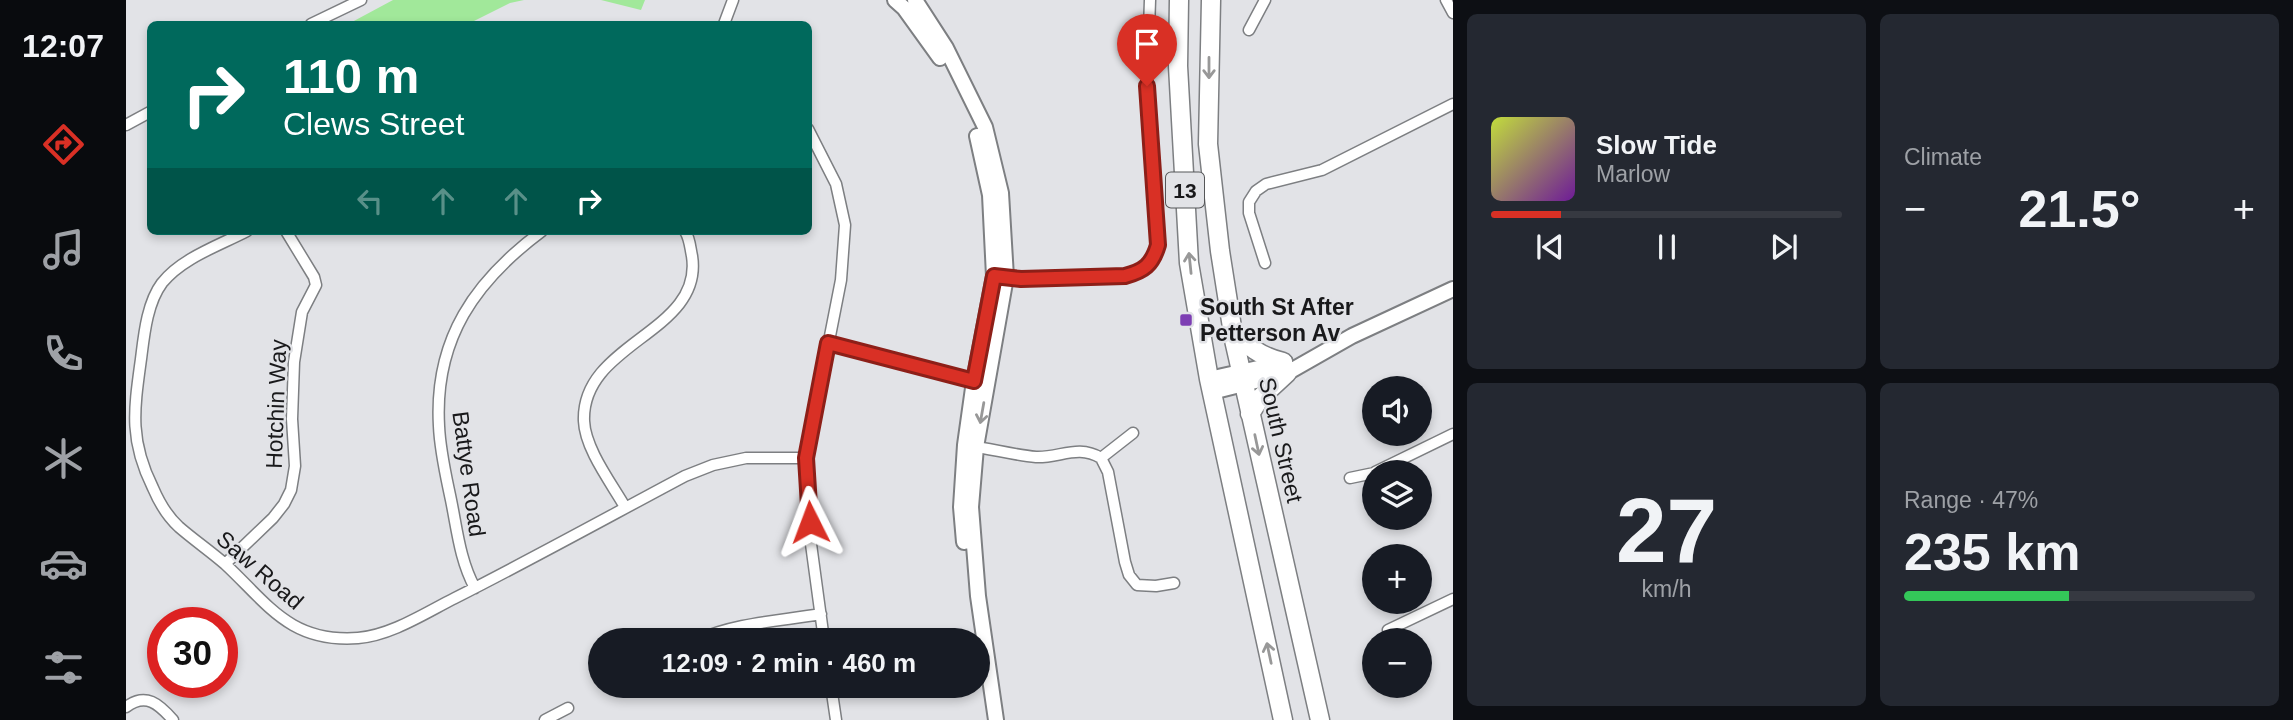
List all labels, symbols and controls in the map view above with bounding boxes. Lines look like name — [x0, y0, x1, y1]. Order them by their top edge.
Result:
pin — [1117, 14, 1177, 86]
icon: arrive — [1128, 25, 1166, 63]
text: 12:07 — [22, 28, 104, 64]
icon: right — [168, 49, 259, 140]
text: 110 m — [283, 49, 419, 103]
one-way arrow — [1202, 56, 1216, 79]
text: Clews Street — [283, 106, 464, 142]
icon: directions — [39, 120, 88, 169]
text: Slow Tide — [1596, 130, 1717, 160]
text: Climate — [1904, 144, 1982, 170]
text: Marlow — [1596, 161, 1670, 187]
road number: 13 — [1166, 172, 1204, 208]
text: 21.5° — [2018, 180, 2141, 238]
icon: left — [351, 182, 389, 220]
icon: ahead — [424, 182, 462, 220]
icon: ahead — [497, 182, 535, 220]
icon: right — [570, 182, 608, 220]
text: − — [1904, 188, 1926, 230]
text: + — [2233, 188, 2255, 230]
icon: music — [39, 225, 88, 274]
icon: previous — [1531, 228, 1569, 266]
icon: pause — [1648, 228, 1686, 266]
icon: next — [1765, 228, 1803, 266]
one-way arrow — [1183, 252, 1196, 275]
place label: South St After Petterson Av — [1200, 294, 1354, 346]
marker: South St After Petterson Av — [1178, 312, 1194, 328]
icon: phone — [39, 329, 88, 378]
street label: Hotchin Way — [261, 338, 291, 469]
street label: South Street — [1254, 375, 1308, 506]
map controls — [1362, 376, 1432, 698]
button: sound — [1362, 376, 1432, 446]
one-way arrow — [975, 401, 988, 424]
street label: Battye Road — [447, 410, 491, 538]
one-way arrow — [1251, 433, 1264, 456]
icon: climate — [39, 434, 88, 483]
button: layers — [1362, 460, 1432, 530]
text: 27 — [1616, 480, 1717, 581]
position arrow — [773, 485, 847, 559]
text: Range · 47% — [1904, 487, 2038, 513]
text: 235 km — [1904, 523, 2080, 581]
street label: Saw Road — [211, 525, 309, 615]
icon: car — [39, 539, 88, 588]
button: + — [1362, 544, 1432, 614]
text: km/h — [1642, 576, 1691, 602]
speed limit sign: 30 — [147, 607, 238, 698]
button: − — [1362, 628, 1432, 698]
one-way arrow — [1261, 642, 1275, 665]
icon: filters — [39, 643, 88, 692]
text: 12:09 · 2 min · 460 m — [662, 648, 916, 678]

